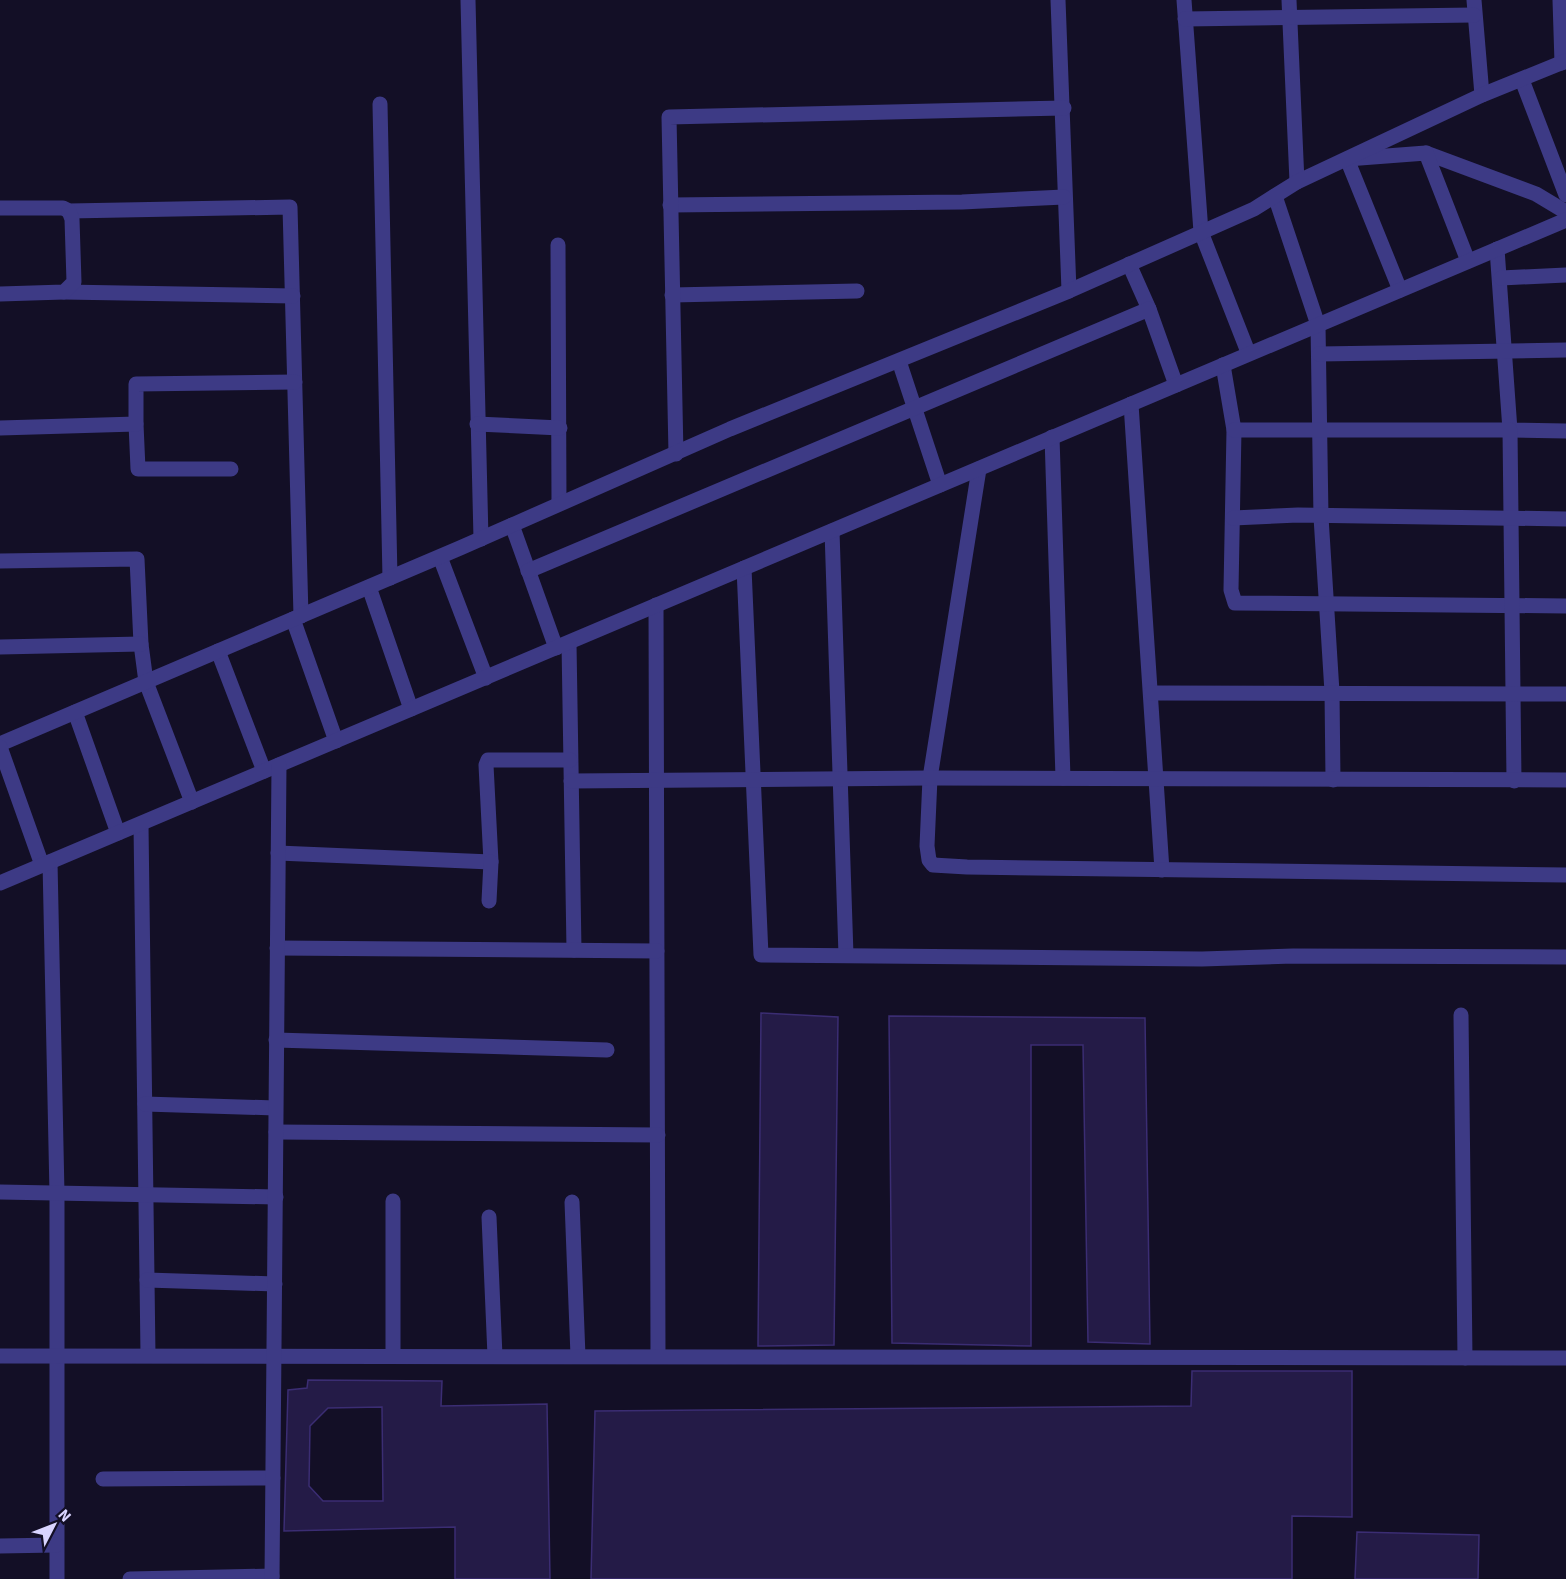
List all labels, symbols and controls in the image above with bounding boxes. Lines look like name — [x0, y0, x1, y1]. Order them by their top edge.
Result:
north arrow — [24, 1495, 84, 1555]
text: N — [53, 1504, 76, 1527]

